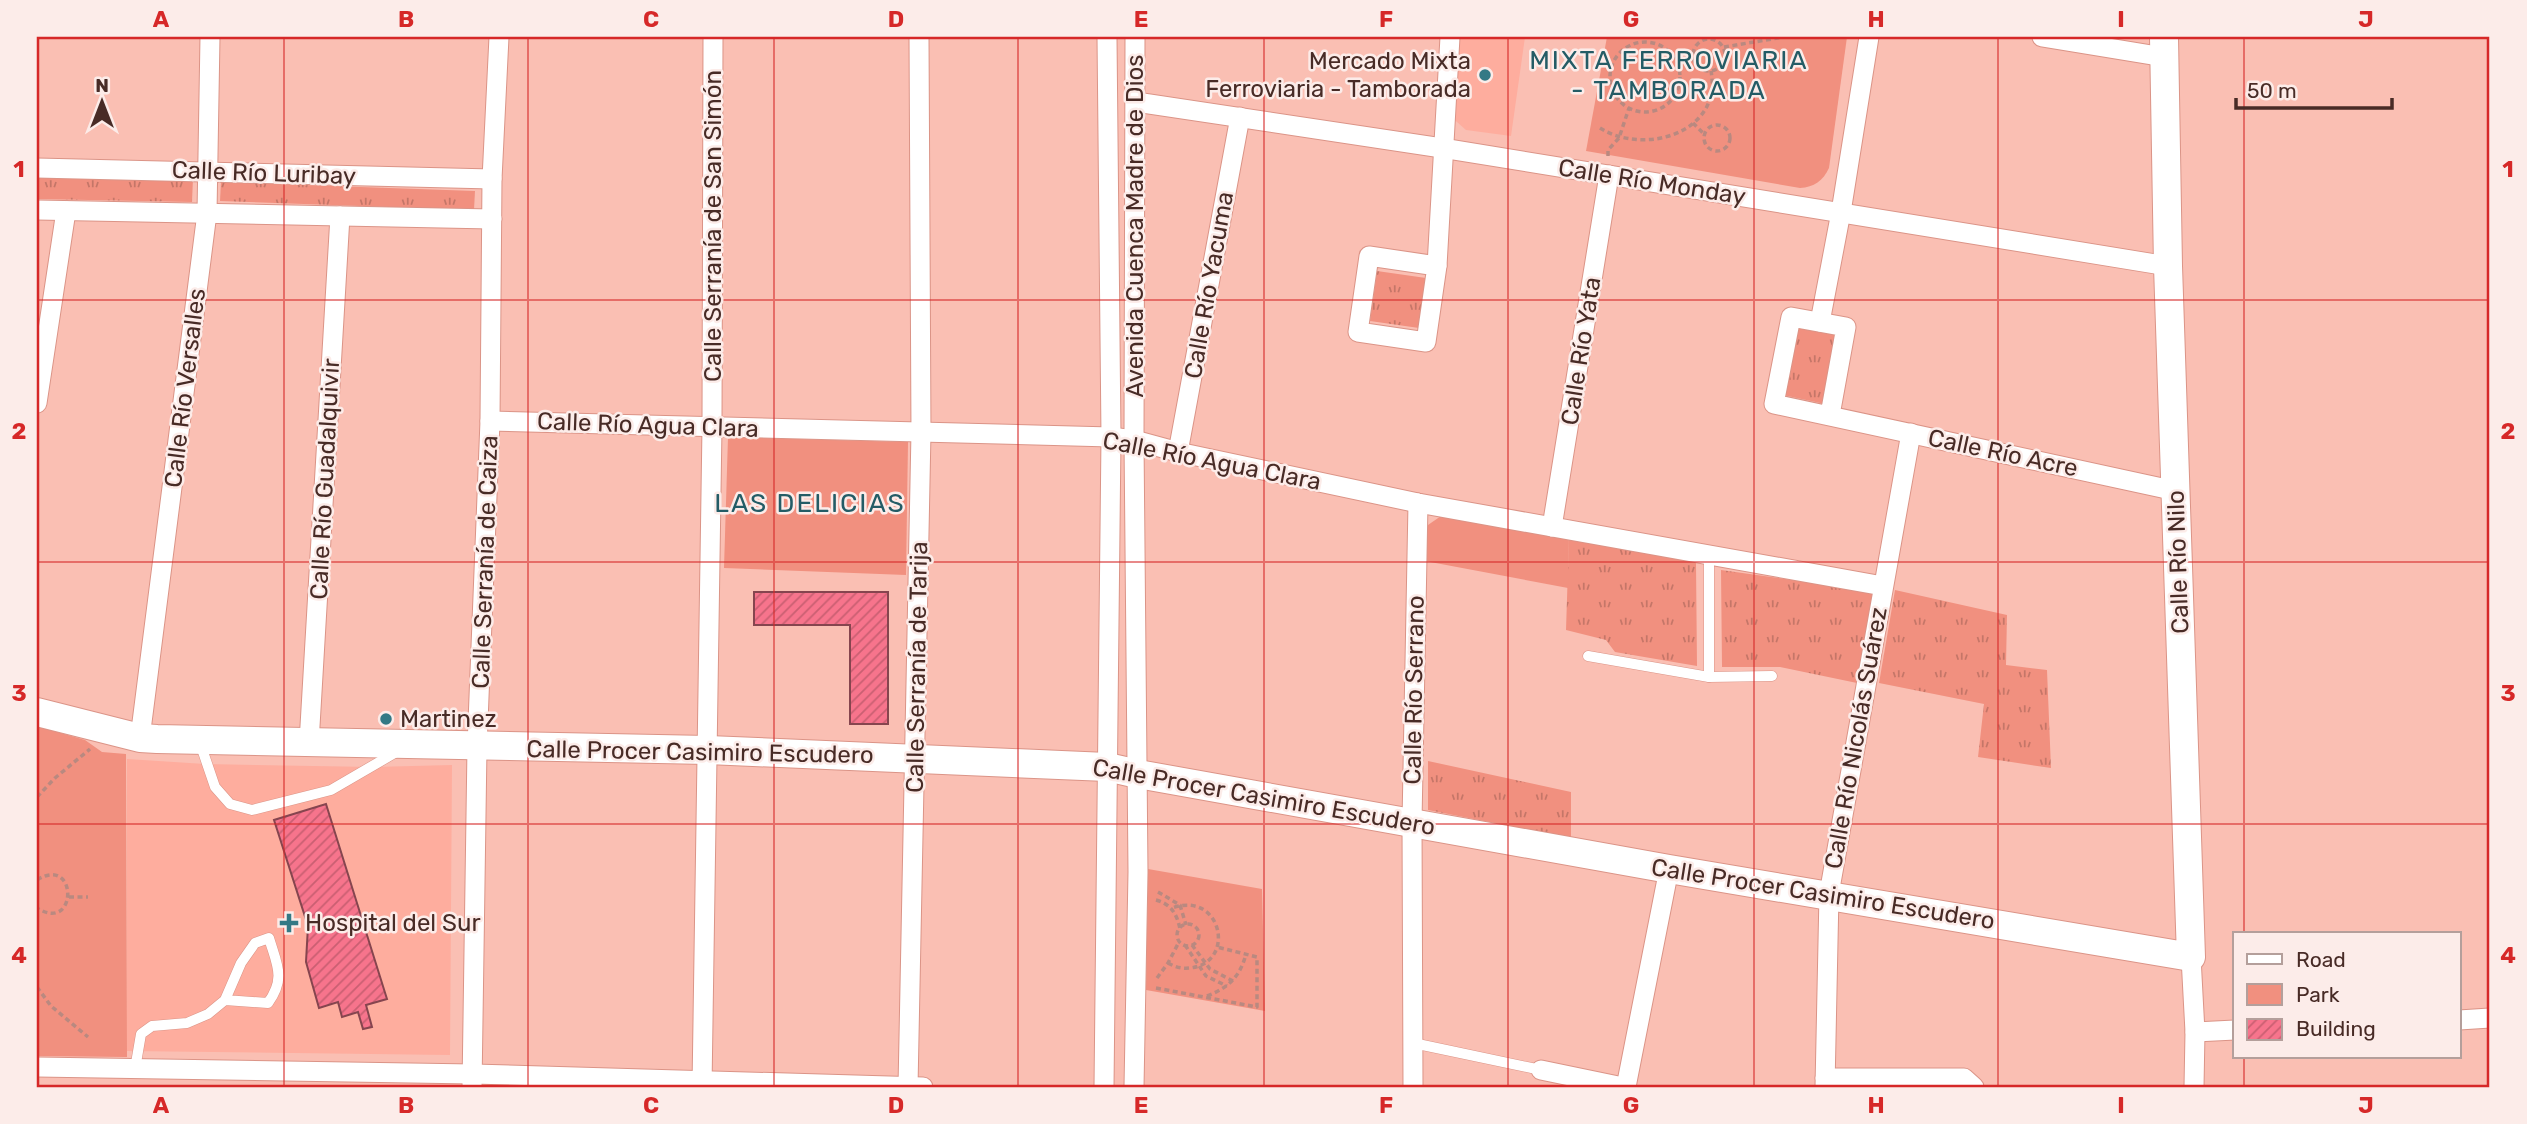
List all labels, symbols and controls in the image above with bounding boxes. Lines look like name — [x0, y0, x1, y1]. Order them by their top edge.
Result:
text: A — [153, 5, 170, 33]
text: B — [398, 5, 414, 33]
text: C — [643, 5, 659, 33]
text: D — [888, 5, 904, 33]
text: E — [1134, 5, 1148, 33]
text: F — [1379, 5, 1393, 33]
text: G — [1623, 5, 1639, 33]
text: H — [1867, 5, 1885, 33]
text: I — [2117, 5, 2125, 33]
text: J — [2358, 5, 2374, 33]
district label: MIXTA FERROVIARIA - TAMBORADA — [1529, 45, 1809, 106]
place label: Mercado Mixta Ferroviaria - Tamborada — [1205, 47, 1471, 103]
street label: Avenida Cuenca Madre de Dios — [1121, 55, 1149, 397]
north arrow — [66, 66, 136, 136]
scale bar — [2236, 66, 2392, 110]
marker: Mercado Mixta Ferroviaria - Tamborada — [1477, 67, 1493, 83]
street label: Calle Serranía de San Simón — [699, 70, 727, 382]
text: N — [95, 74, 109, 97]
text: 50 m — [2247, 78, 2297, 103]
street label: Calle Río Monday — [1556, 153, 1748, 211]
text: 1 — [13, 155, 25, 183]
text: 1 — [2502, 155, 2514, 183]
street label: Calle Río Luribay — [171, 156, 357, 190]
street label: Calle Río Yacuma — [1179, 189, 1239, 381]
street label: Calle Río Yata — [1555, 275, 1607, 427]
street label: Calle Río Versalles — [159, 287, 211, 489]
street label: Calle Río Guadalquivir — [305, 358, 345, 600]
street label: Calle Río Agua Clara — [537, 407, 759, 443]
text: 2 — [12, 417, 26, 445]
text: 2 — [2501, 417, 2515, 445]
street label: Calle Río Acre — [1926, 423, 2080, 483]
street label: Calle Río Agua Clara — [1100, 426, 1324, 496]
street label: Calle Serranía de Caiza — [467, 435, 503, 689]
district label: LAS DELICIAS — [714, 488, 906, 519]
street label: Calle Río Nilo — [2162, 490, 2194, 634]
street label: Calle Serranía de Tarija — [901, 541, 933, 793]
street label: Calle Río Serrano — [1398, 595, 1430, 785]
street label: Calle Río Nicolás Suárez — [1819, 605, 1893, 871]
text: 3 — [11, 679, 27, 707]
text: 3 — [2500, 679, 2516, 707]
place label: Martinez — [400, 705, 497, 733]
marker: Martinez — [378, 711, 394, 727]
street label: Calle Procer Casimiro Escudero — [526, 735, 874, 769]
street label: Calle Procer Casimiro Escudero — [1091, 753, 1437, 841]
street label: Calle Procer Casimiro Escudero — [1649, 853, 1997, 935]
place label: Hospital del Sur — [305, 909, 481, 937]
marker: Hospital del Sur — [279, 913, 299, 933]
legend — [2233, 932, 2460, 1058]
text: 4 — [11, 941, 27, 969]
text: 4 — [2500, 941, 2516, 969]
text: Road — [2296, 947, 2346, 972]
text: Park — [2296, 982, 2340, 1007]
text: Building — [2296, 1016, 2376, 1041]
text: A — [153, 1091, 170, 1119]
text: B — [398, 1091, 414, 1119]
text: C — [643, 1091, 659, 1119]
text: D — [888, 1091, 904, 1119]
text: E — [1134, 1091, 1148, 1119]
text: F — [1379, 1091, 1393, 1119]
text: G — [1623, 1091, 1639, 1119]
text: H — [1867, 1091, 1885, 1119]
text: I — [2117, 1091, 2125, 1119]
text: J — [2358, 1091, 2374, 1119]

